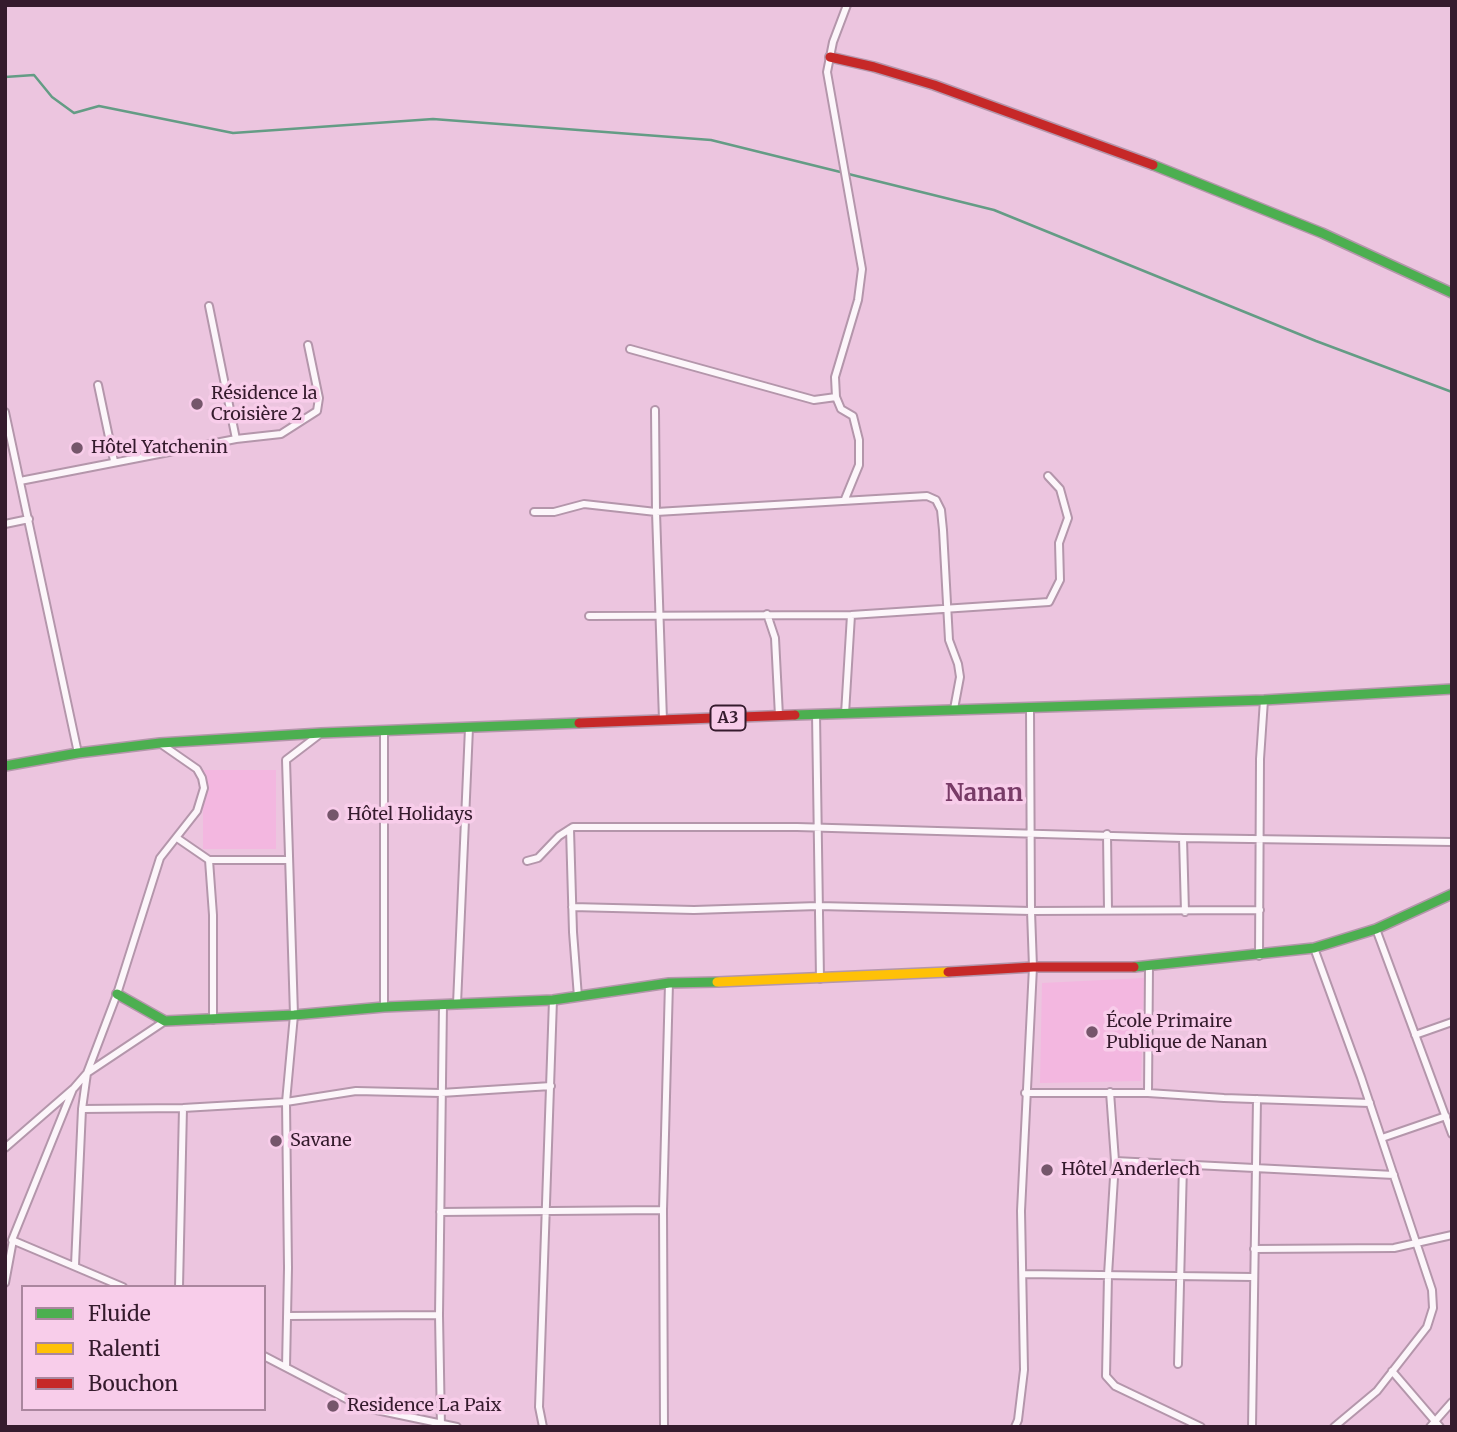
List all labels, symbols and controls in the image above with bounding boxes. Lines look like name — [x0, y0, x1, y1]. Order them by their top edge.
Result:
place label: Résidence la Croisière 2 — [211, 383, 317, 426]
marker: Résidence la Croisière 2 — [189, 396, 205, 412]
place label: Hôtel Yatchenin — [91, 437, 228, 459]
marker: Hôtel Yatchenin — [69, 440, 85, 456]
road number: A3 — [710, 706, 746, 730]
district label: Nanan — [945, 780, 1023, 808]
place label: Hôtel Holidays — [347, 804, 473, 826]
marker: Hôtel Holidays — [325, 807, 341, 823]
place label: École Primaire Publique de Nanan — [1106, 1011, 1268, 1054]
marker: École Primaire Publique de Nanan — [1084, 1024, 1100, 1040]
place label: Savane — [290, 1130, 352, 1152]
marker: Savane — [268, 1133, 284, 1149]
place label: Hôtel Anderlech — [1061, 1159, 1200, 1181]
marker: Hôtel Anderlech — [1039, 1162, 1055, 1178]
legend — [21, 1285, 266, 1411]
text: Fluide — [88, 1300, 151, 1327]
text: Ralenti — [88, 1335, 160, 1362]
text: Bouchon — [88, 1370, 178, 1397]
place label: Residence La Paix — [347, 1395, 501, 1417]
marker: Residence La Paix — [325, 1398, 341, 1414]

